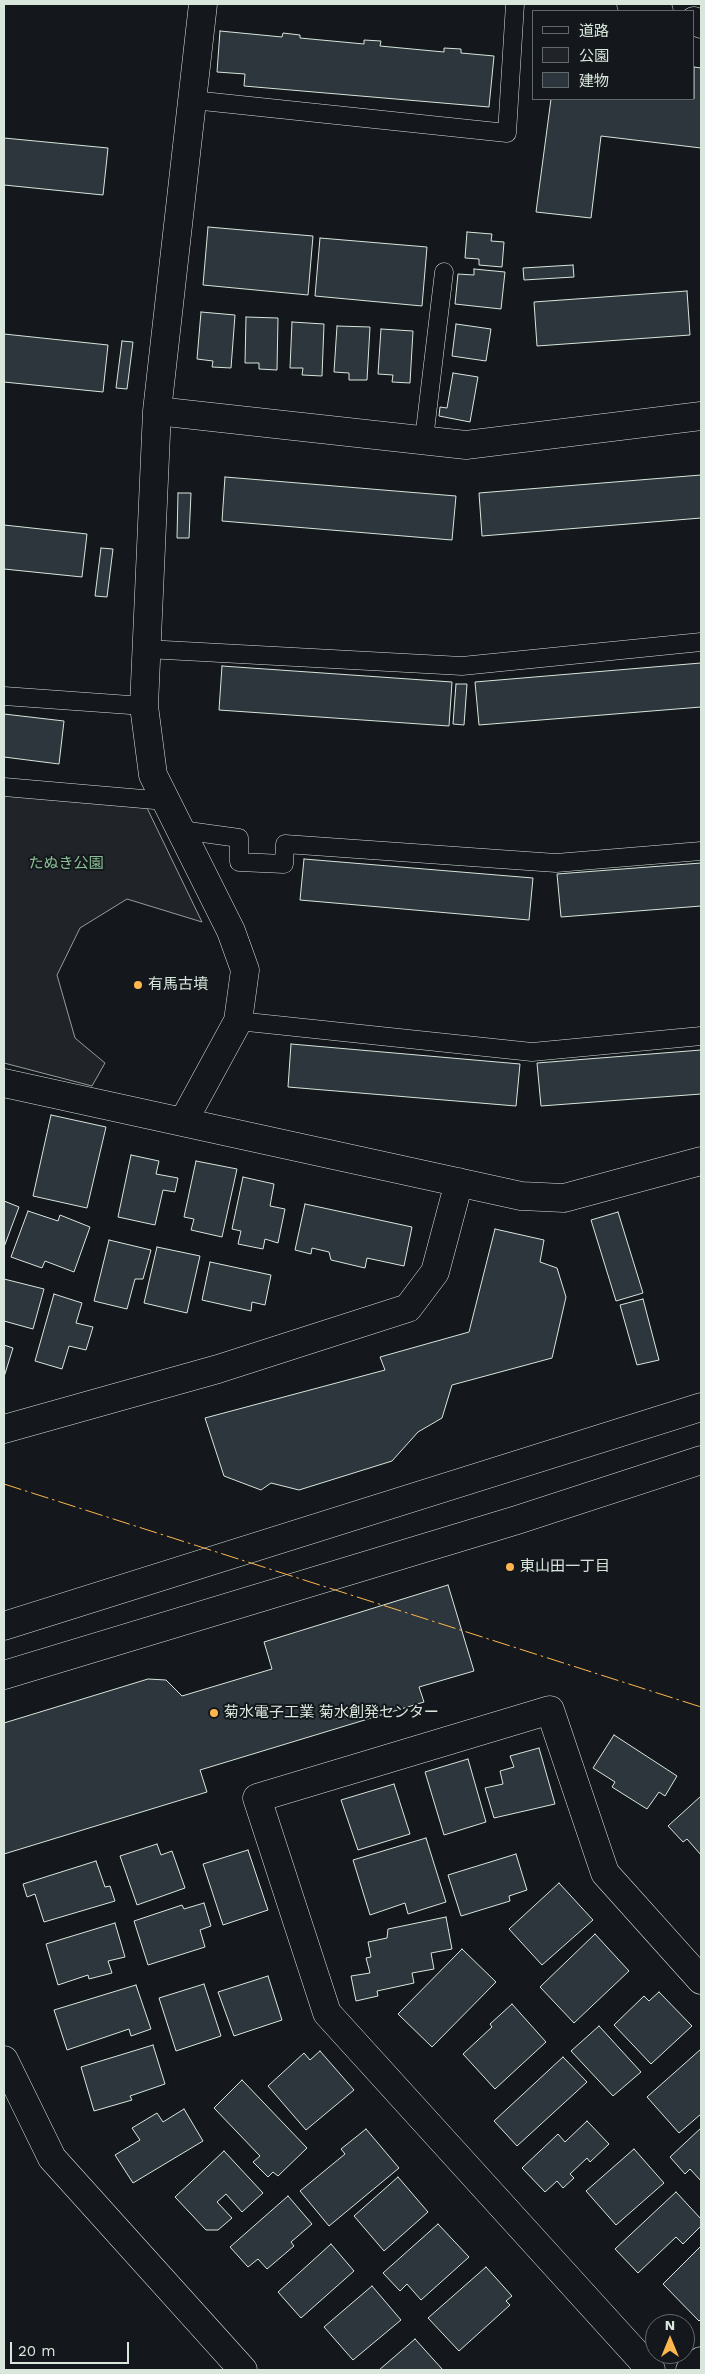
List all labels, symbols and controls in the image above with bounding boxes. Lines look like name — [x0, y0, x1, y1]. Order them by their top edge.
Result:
legend — [532, 10, 695, 100]
text: 道路 — [579, 22, 609, 40]
text: 公園 — [579, 47, 609, 65]
text: 建物 — [579, 72, 609, 90]
park label: たぬき公園 — [29, 855, 103, 873]
place label: 有馬古墳 — [148, 976, 208, 994]
marker: 有馬古墳 — [132, 979, 144, 991]
place label: 東山田一丁目 — [520, 1558, 610, 1576]
marker: 東山田一丁目 — [504, 1561, 516, 1573]
place label: 菊水電子工業 菊水創発センター — [224, 1704, 439, 1722]
marker: 菊水電子工業 菊水創発センター — [208, 1707, 220, 1719]
north arrow — [645, 2314, 695, 2364]
text: N — [665, 2317, 675, 2333]
scale bar — [12, 2332, 131, 2364]
text: 20 m — [18, 2342, 56, 2360]

